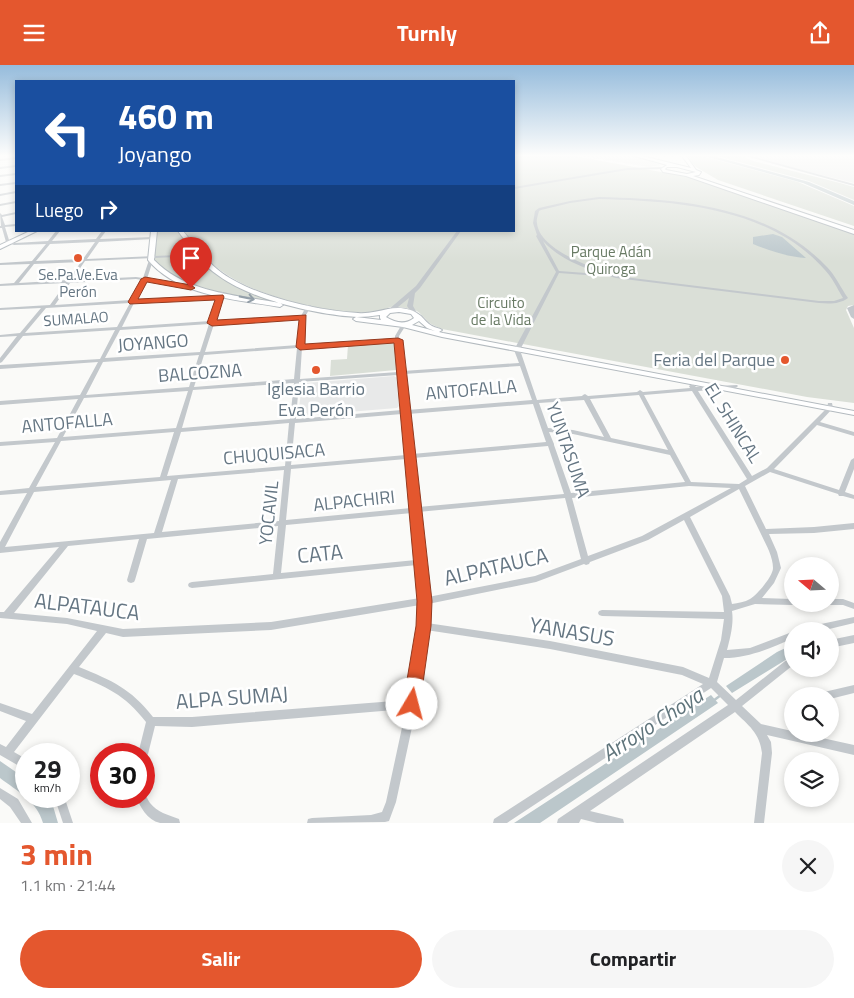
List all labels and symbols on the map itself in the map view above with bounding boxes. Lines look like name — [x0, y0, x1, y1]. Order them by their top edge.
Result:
pin — [170, 237, 212, 288]
park label: Parque Adán Quiroga — [571, 240, 651, 280]
marker: Se.Pa.Ve.Eva Perón — [72, 252, 84, 264]
place label: Se.Pa.Ve.Eva Perón — [38, 263, 118, 303]
park label: Circuito de la Vida — [471, 291, 532, 331]
one-way arrow — [238, 294, 254, 304]
street label: SUMALAO — [43, 305, 109, 332]
street label: JOYANGO — [116, 327, 189, 358]
place label: Feria del Parque — [653, 346, 775, 373]
marker: Feria del Parque — [779, 354, 791, 366]
street label: BALCOZNA — [157, 356, 243, 389]
marker: Iglesia Barrio Eva Perón — [310, 364, 322, 376]
street label: ANTOFALLA — [424, 372, 518, 407]
place label: Iglesia Barrio Eva Perón — [267, 375, 365, 423]
street label: EL SHINCAL — [698, 377, 769, 468]
street label: YUNTASUMA — [539, 398, 598, 502]
street label: ANTOFALLA — [20, 405, 114, 440]
street label: CHUQUISACA — [222, 436, 326, 471]
street label: YOCAVIL — [252, 479, 285, 546]
street label: ALPACHIRI — [312, 483, 396, 518]
street label: CATA — [296, 535, 345, 571]
street label: ALPATAUCA — [441, 538, 551, 594]
north arrow — [784, 557, 839, 613]
street label: ALPATAUCA — [33, 584, 142, 628]
street label: YANASUS — [527, 608, 617, 654]
street label: ALPA SUMAJ — [175, 677, 289, 717]
position arrow — [385, 677, 437, 729]
water label: Arroyo Choya — [594, 677, 711, 770]
speed limit sign: 30 — [90, 743, 155, 808]

